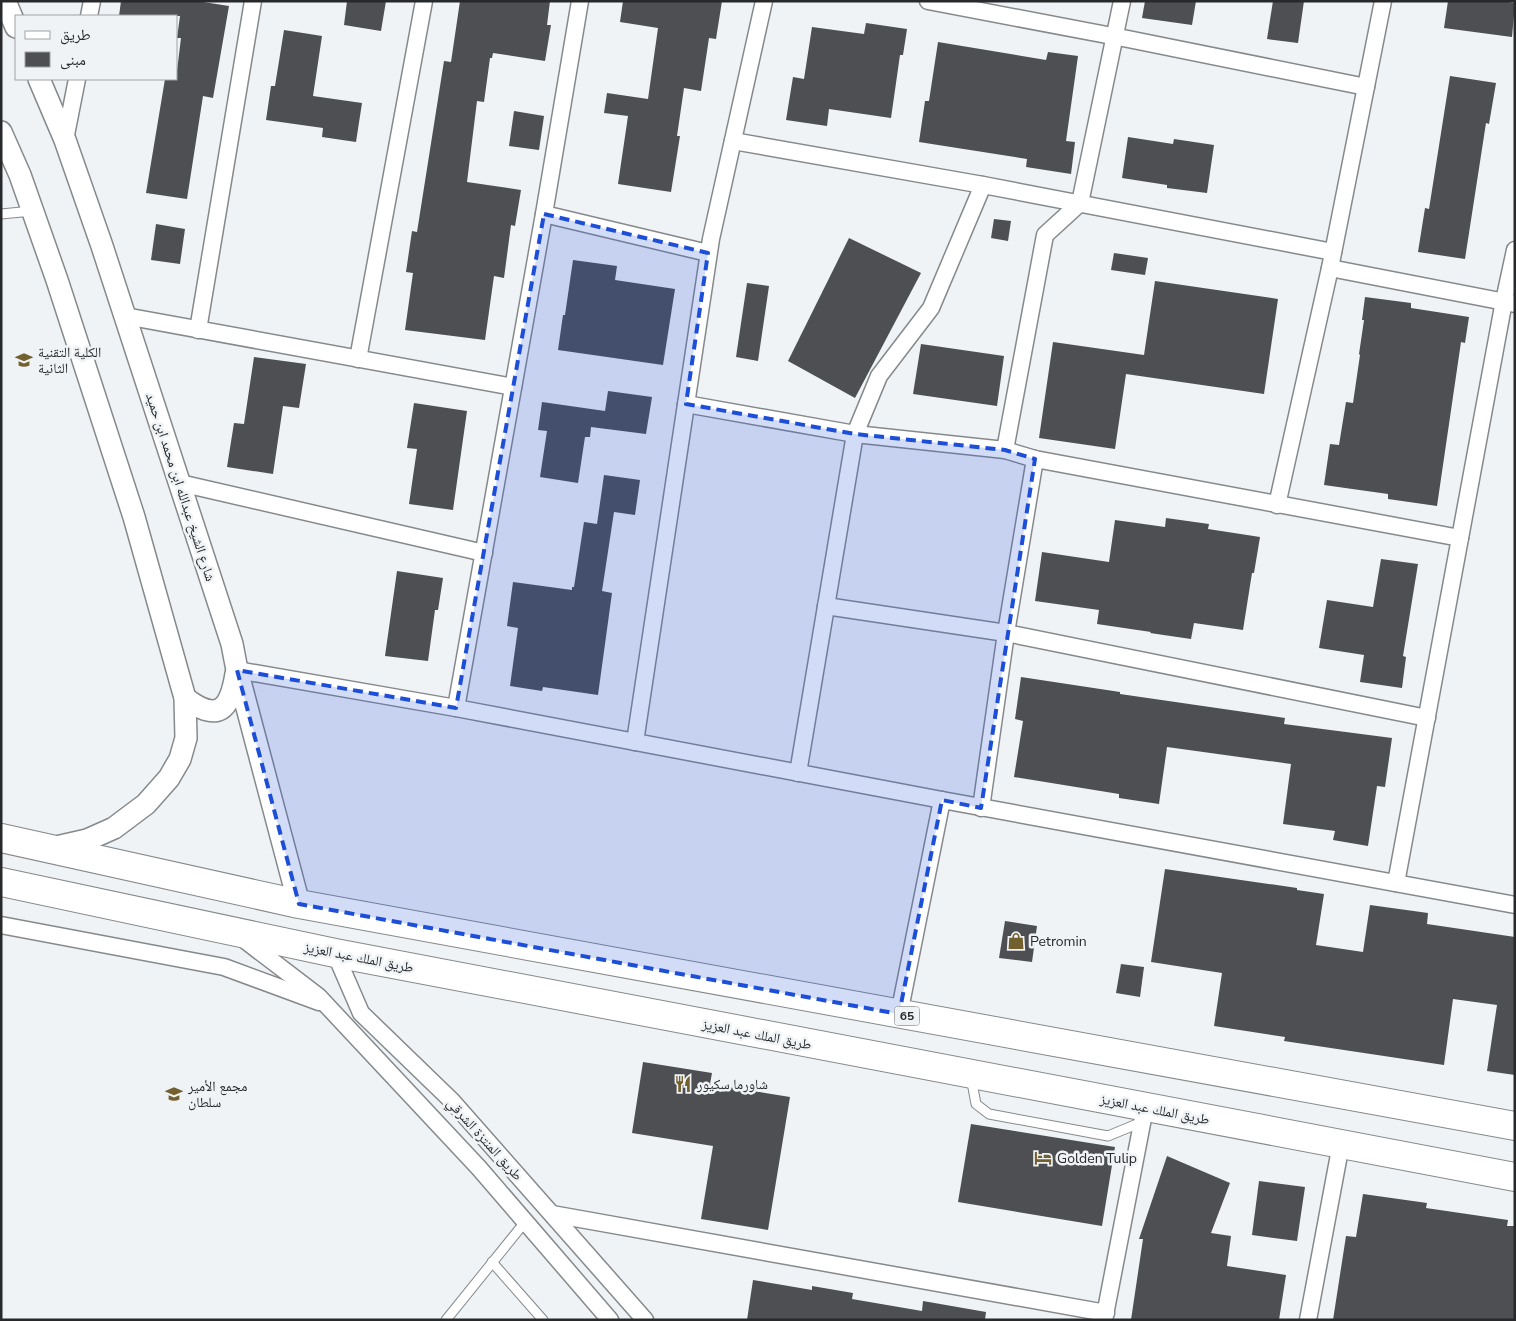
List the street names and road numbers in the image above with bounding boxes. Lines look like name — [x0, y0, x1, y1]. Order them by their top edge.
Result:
street label: شارع الشيخ عبدالله ابن محمد ابن حميد — [141, 390, 220, 584]
street label: طريق الملك عبد العزيز — [301, 937, 415, 977]
road number: 65 — [894, 1006, 920, 1026]
street label: طريق الملك عبد العزيز — [699, 1014, 813, 1054]
street label: طريق الملك عبد العزيز — [1097, 1089, 1211, 1129]
street label: طريق المنتزة الشرقي — [441, 1094, 527, 1186]

